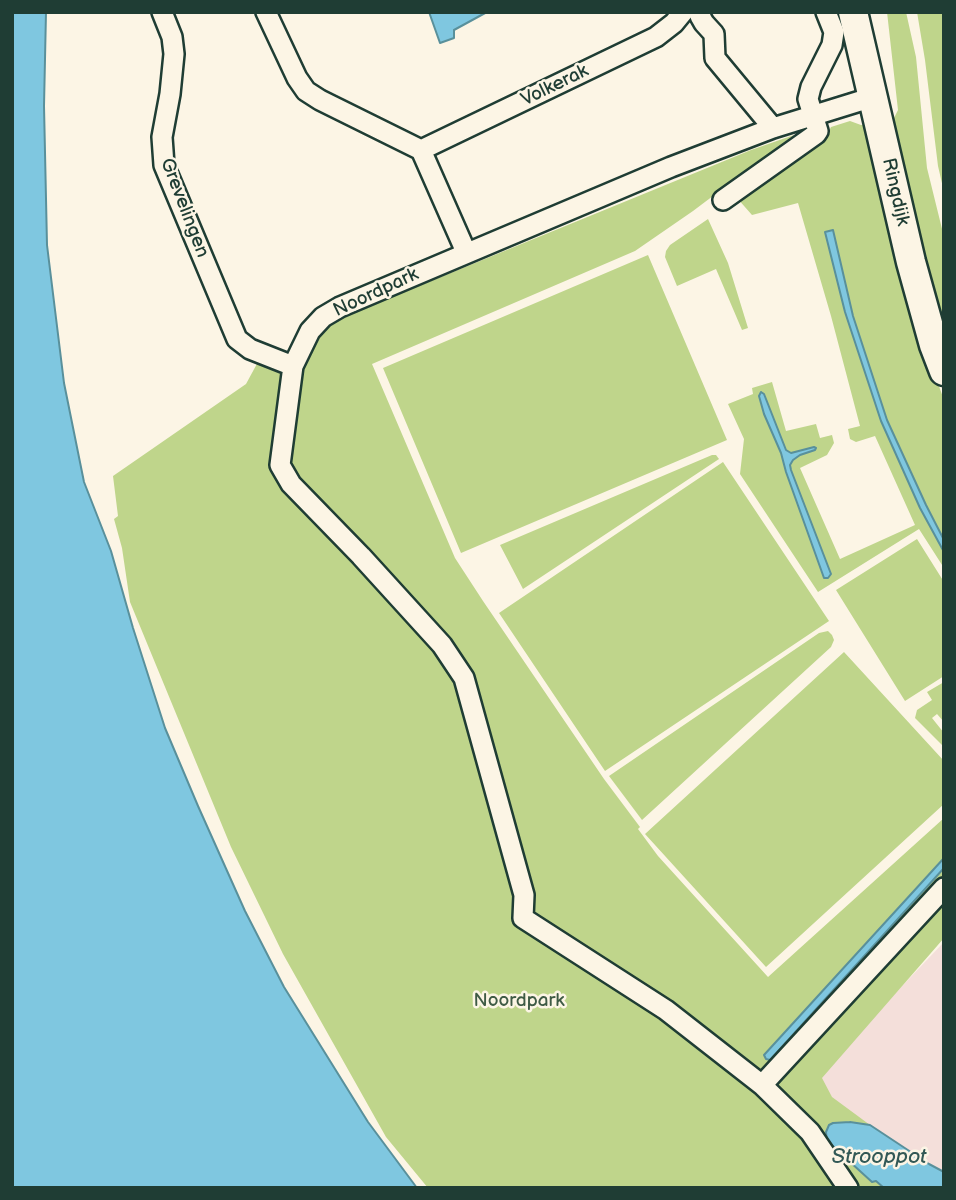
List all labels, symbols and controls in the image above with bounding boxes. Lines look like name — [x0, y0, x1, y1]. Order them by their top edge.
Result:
street label: Volkerak — [518, 60, 592, 112]
street label: Grevelingen — [155, 155, 213, 261]
street label: Ringdijk — [876, 156, 914, 228]
street label: Noordpark — [330, 263, 422, 323]
park label: Noordpark — [473, 990, 565, 1012]
water label: Strooppot — [832, 1145, 926, 1171]

